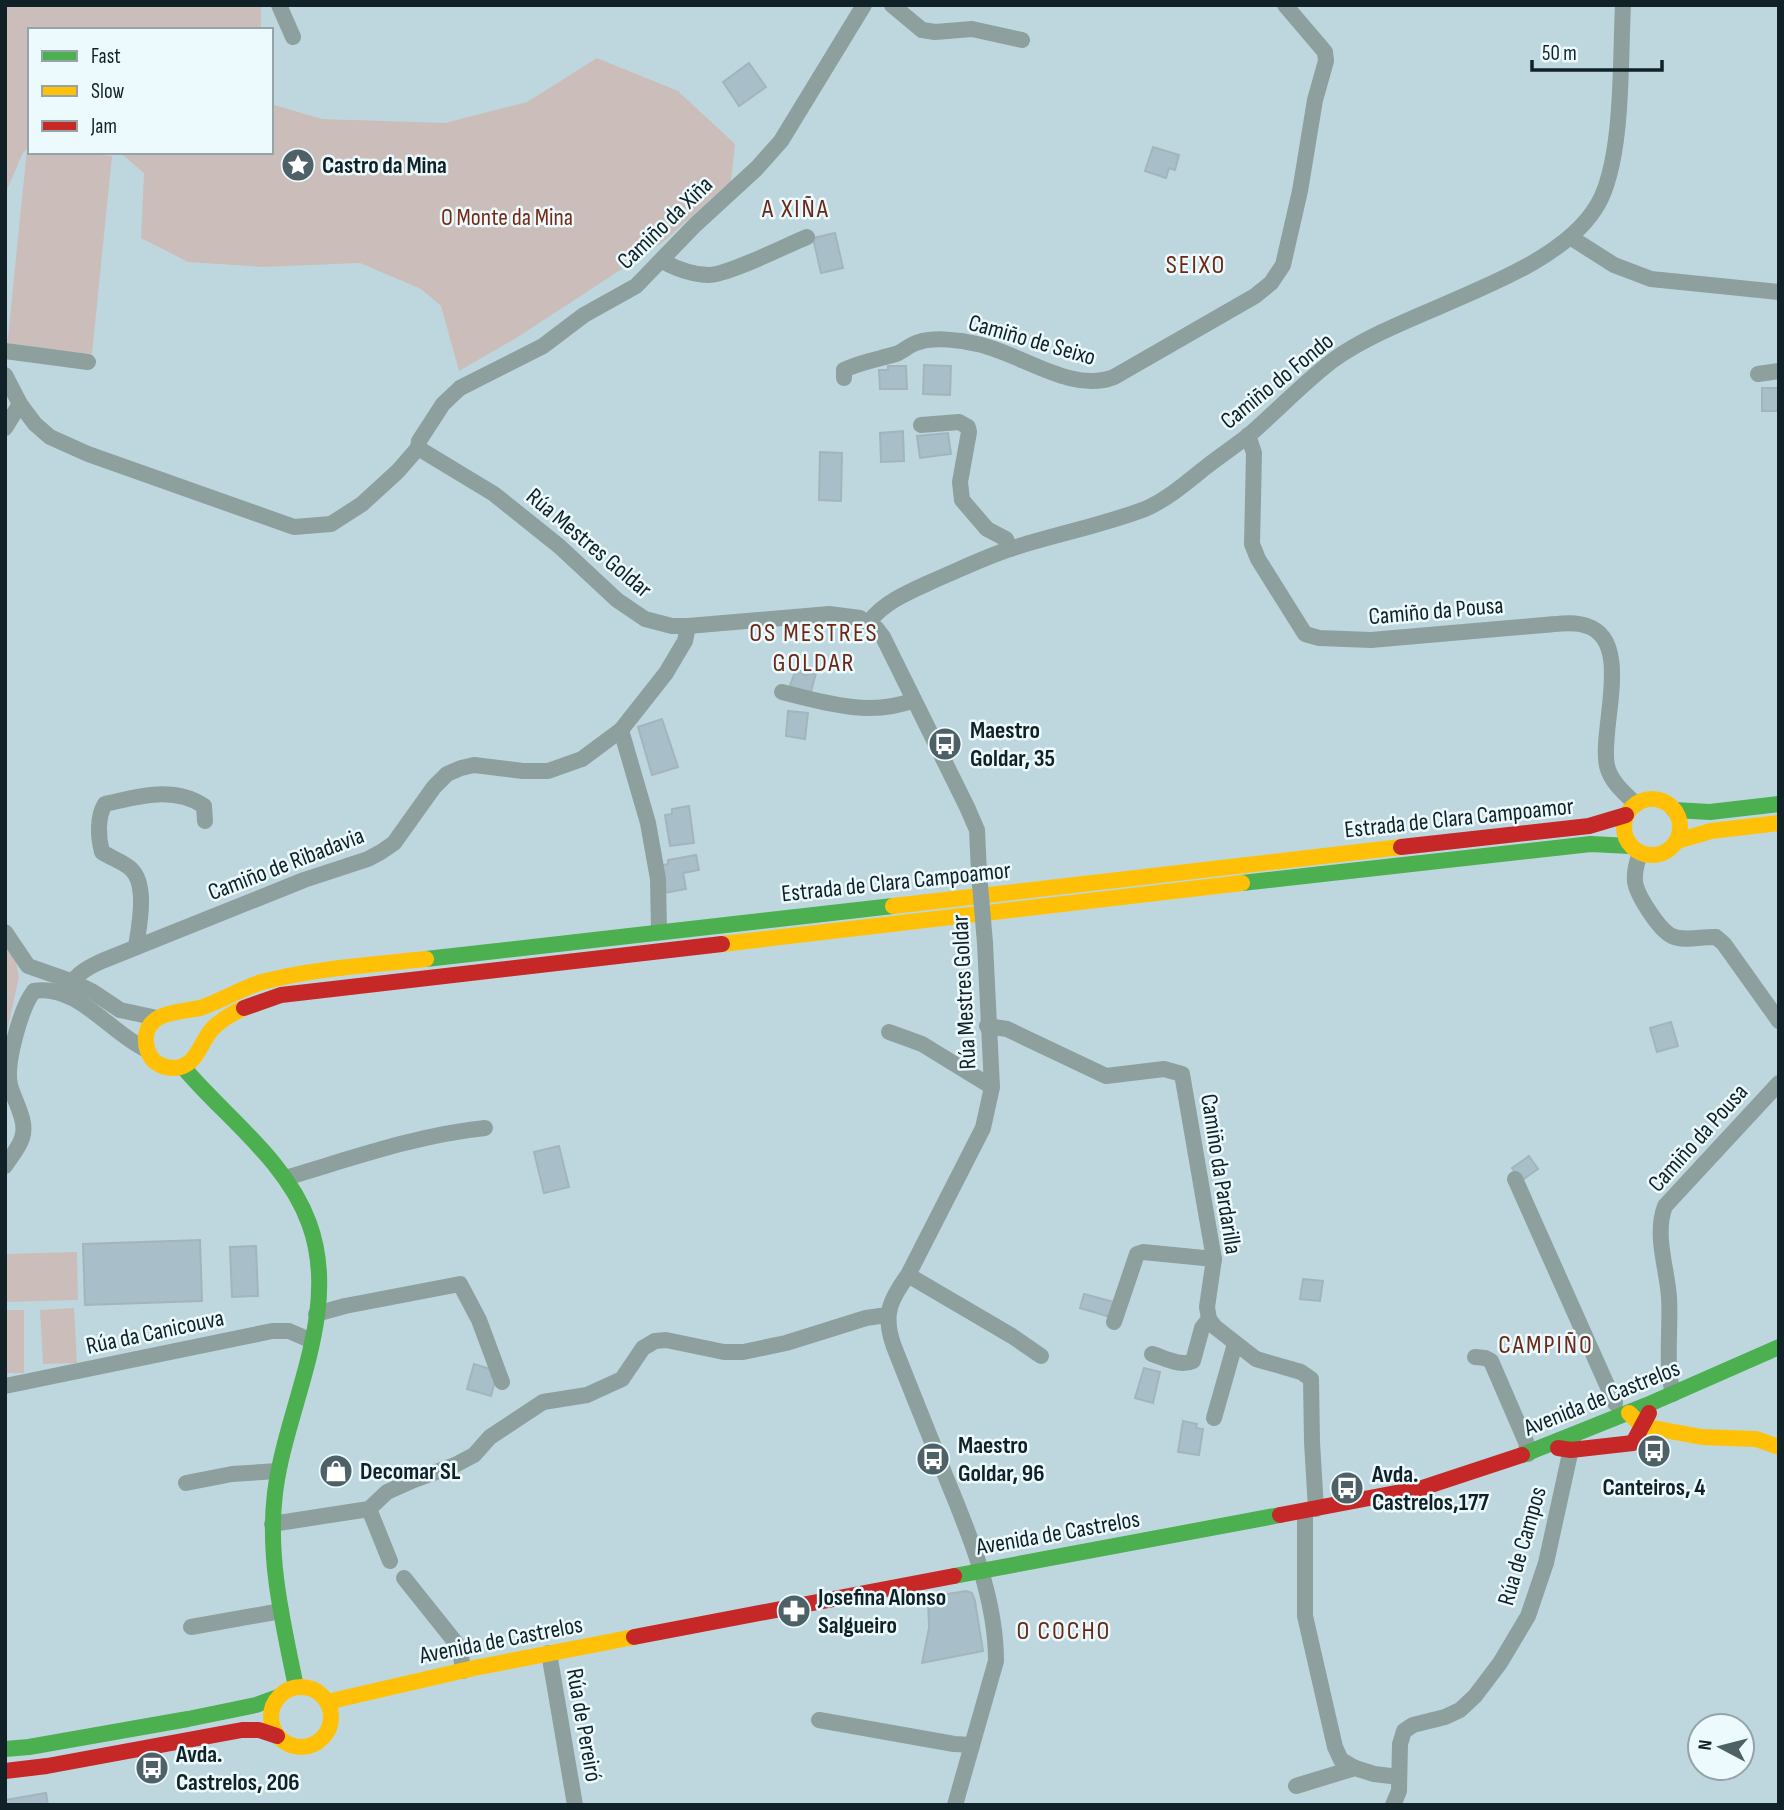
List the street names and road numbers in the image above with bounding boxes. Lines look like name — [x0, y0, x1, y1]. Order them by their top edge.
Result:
street label: Camiño da Xiña — [611, 170, 719, 276]
street label: Camiño de Seixo — [965, 308, 1099, 372]
street label: Camiño do Fondo — [1215, 327, 1339, 435]
street label: Rúa Mestres Goldar — [520, 482, 658, 604]
street label: Camiño da Pousa — [1367, 591, 1505, 631]
street label: Estrada de Clara Campoamor — [1343, 792, 1575, 844]
street label: Camiño de Ribadavia — [204, 821, 368, 907]
street label: Estrada de Clara Campoamor — [780, 856, 1012, 908]
street label: Rúa Mestres Goldar — [945, 914, 983, 1070]
street label: Camiño da Pousa — [1642, 1078, 1754, 1198]
street label: Camiño da Pardarilla — [1194, 1092, 1248, 1256]
street label: Rúa da Canicouva — [83, 1303, 227, 1361]
street label: Avenida de Castrelos — [1519, 1354, 1684, 1443]
street label: Rúa de Campos — [1491, 1483, 1553, 1609]
street label: Avenida de Castrelos — [973, 1504, 1142, 1562]
street label: Avenida de Castrelos — [416, 1610, 585, 1670]
street label: Rúa de Pereiró — [560, 1666, 608, 1784]

